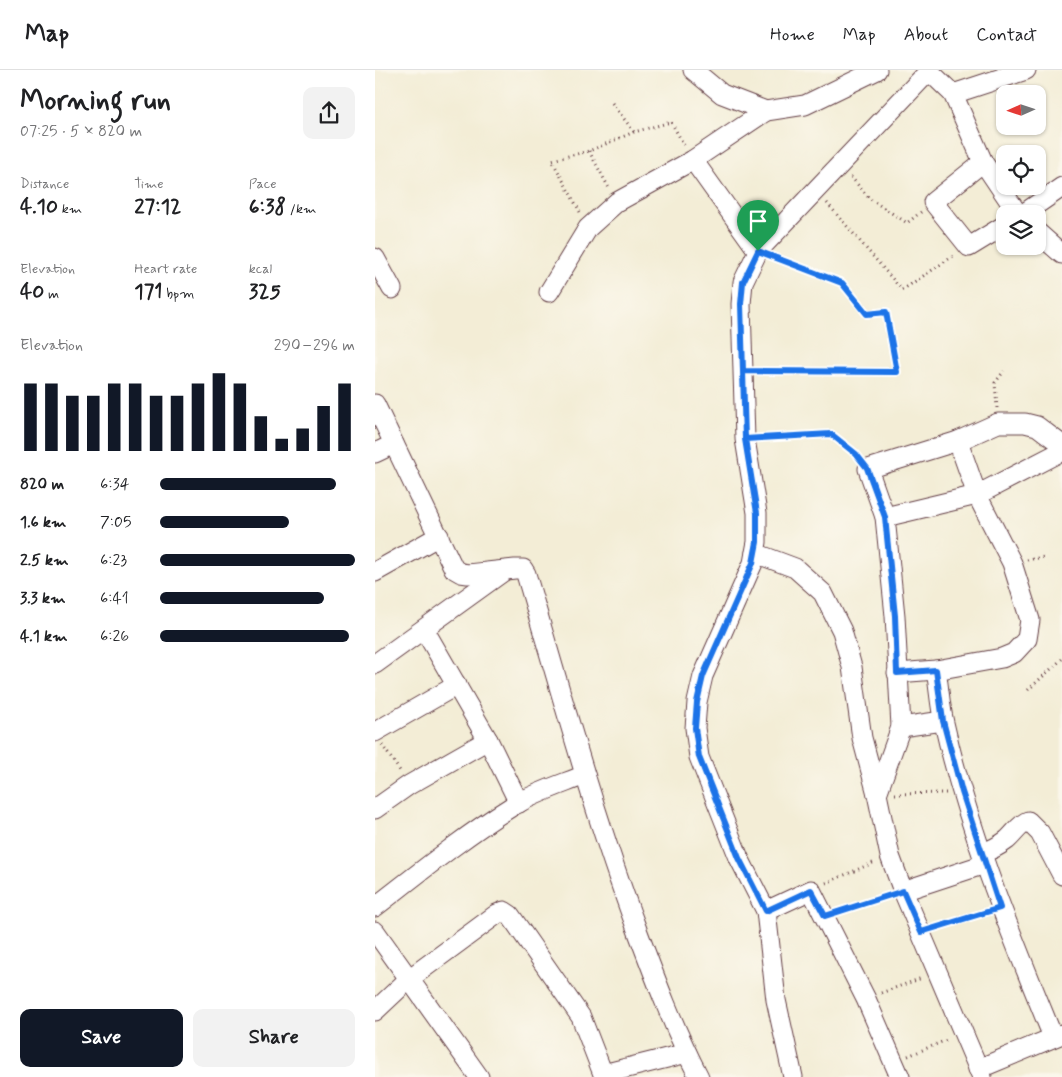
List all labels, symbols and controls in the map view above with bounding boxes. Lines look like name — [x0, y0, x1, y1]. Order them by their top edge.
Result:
text: Map — [25, 19, 69, 50]
text: Home — [770, 23, 815, 47]
text: Map — [843, 23, 876, 47]
text: About — [904, 23, 948, 47]
text: Contact — [976, 23, 1037, 47]
text: Morning run — [20, 83, 171, 120]
north arrow — [996, 85, 1046, 135]
map controls — [996, 85, 1046, 255]
button: share — [303, 87, 355, 139]
text: 07:25 · 5 × 820 m — [20, 121, 142, 142]
button: locate — [996, 145, 1046, 195]
text: Distance — [20, 175, 69, 193]
text: Time — [134, 175, 164, 193]
text: Pace — [249, 175, 277, 193]
text: 4.10 — [20, 193, 58, 221]
text: 27:12 — [134, 193, 181, 221]
text: 6:38 — [249, 193, 286, 221]
text: km — [58, 200, 82, 218]
text: /km — [286, 200, 316, 218]
pin — [737, 200, 779, 251]
button: layers — [996, 205, 1046, 255]
icon: arrive — [744, 207, 772, 235]
text: Elevation — [20, 260, 75, 278]
text: Heart rate — [134, 260, 197, 278]
text: kcal — [249, 260, 272, 278]
text: 40 — [20, 278, 44, 306]
text: 171 — [134, 278, 162, 306]
text: 325 — [249, 278, 281, 306]
text: m — [44, 285, 59, 303]
text: bpm — [162, 285, 194, 303]
text: Elevation — [20, 335, 83, 356]
text: 290–296 m — [274, 335, 355, 356]
text: 820 m — [20, 474, 64, 495]
text: 6:34 — [100, 474, 129, 495]
text: 1.6 km — [20, 512, 66, 533]
text: 7:05 — [100, 512, 131, 533]
text: 2.5 km — [20, 550, 68, 571]
text: 6:23 — [100, 550, 127, 571]
text: 3.3 km — [20, 588, 65, 609]
text: 6:41 — [100, 588, 129, 609]
text: 4.1 km — [20, 626, 67, 647]
text: 6:26 — [100, 626, 129, 647]
button: Save — [20, 1009, 183, 1067]
button: Share — [193, 1009, 355, 1067]

